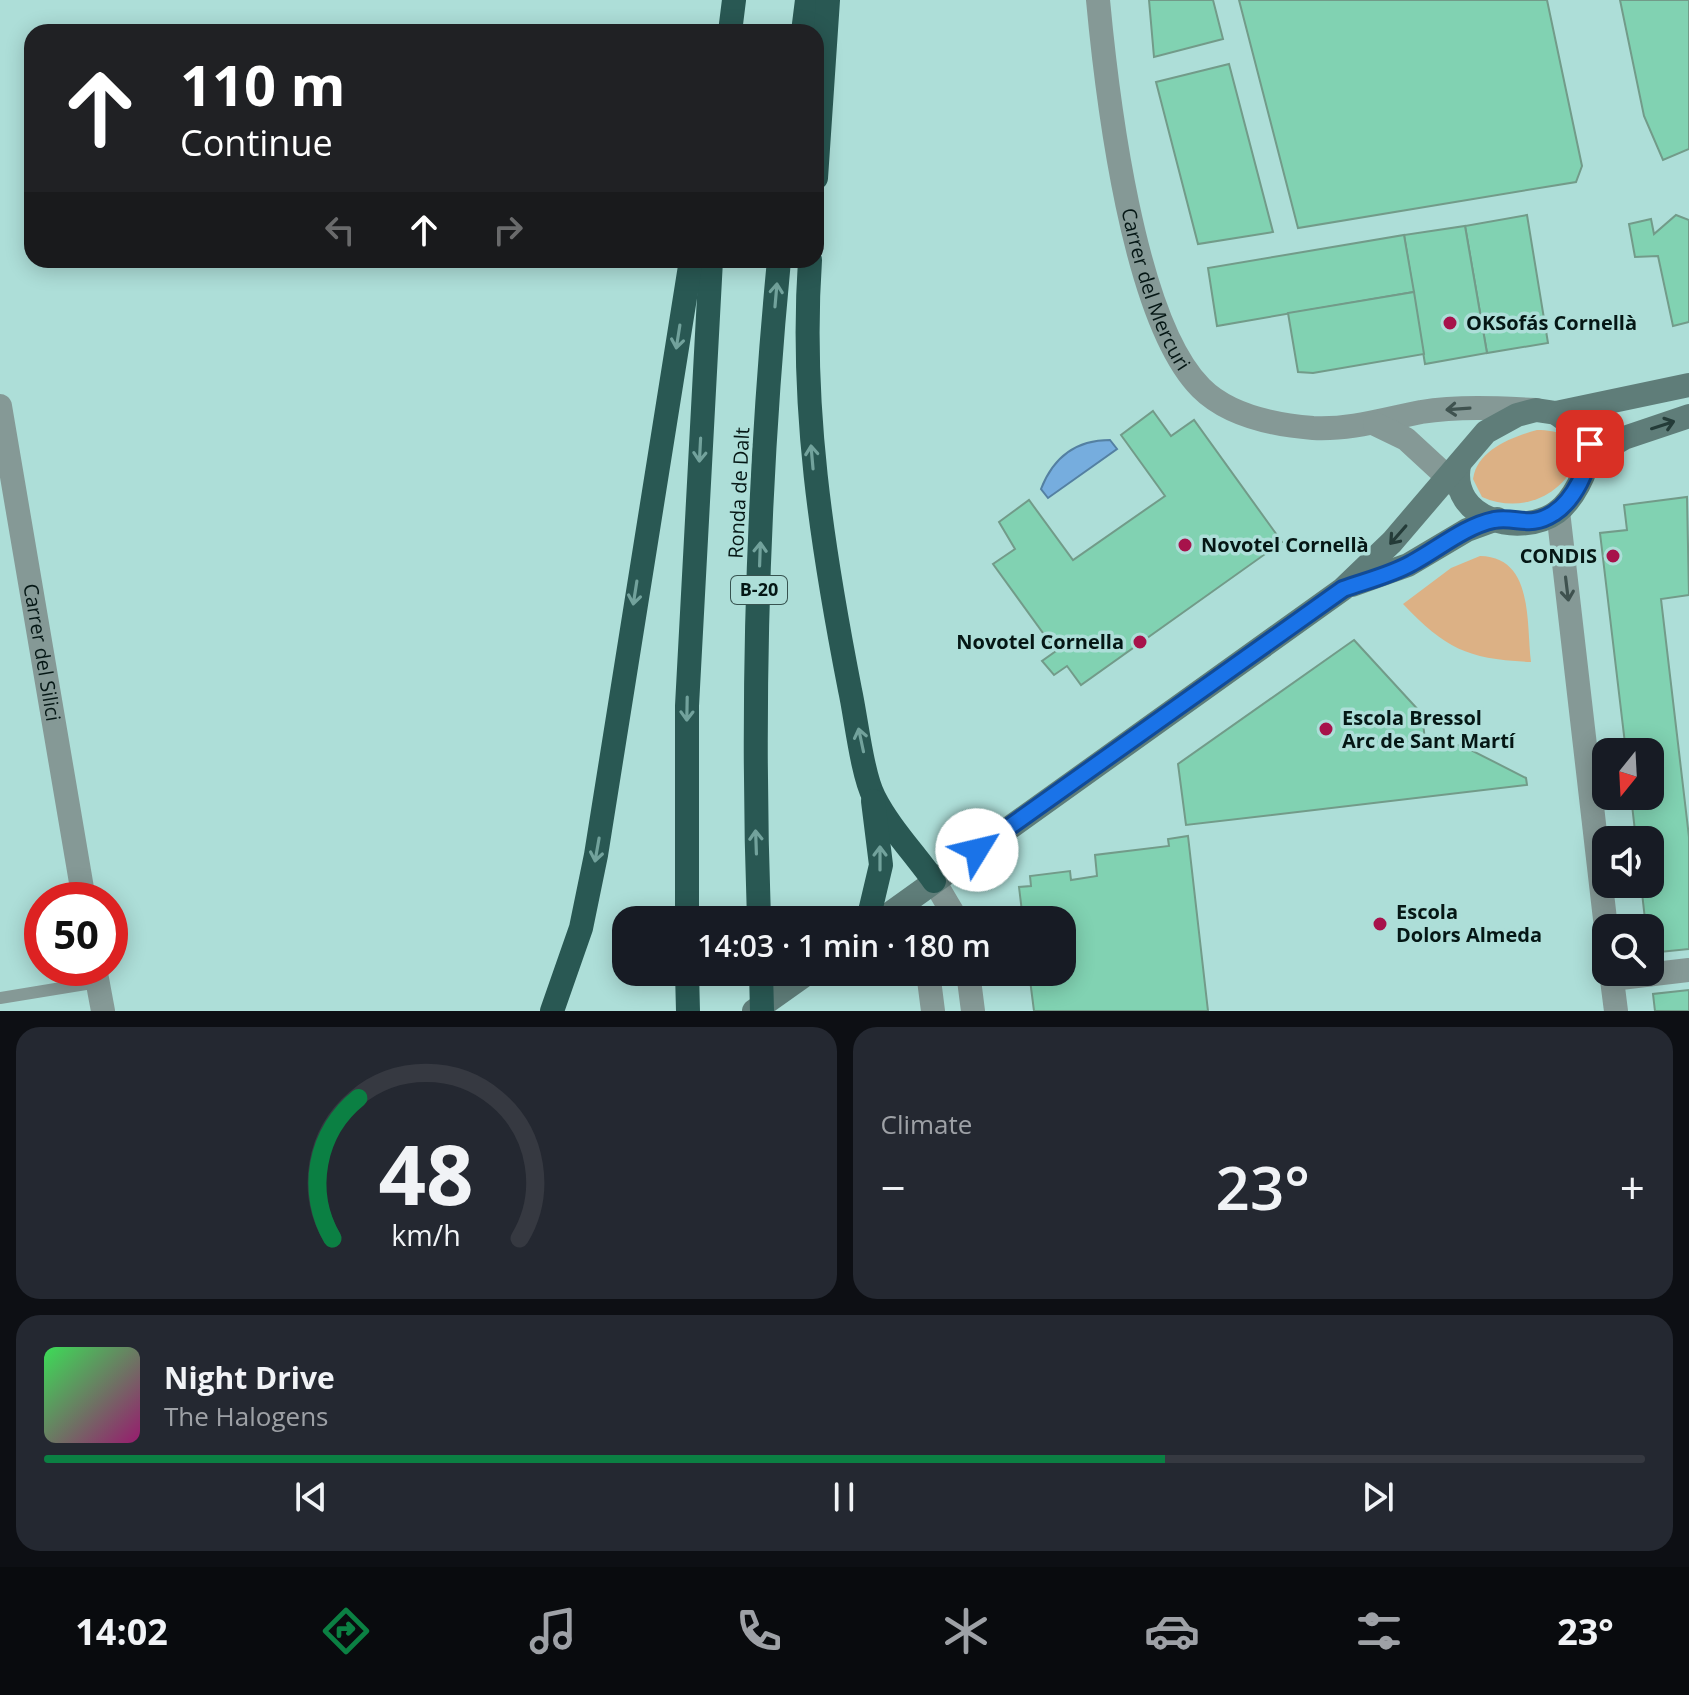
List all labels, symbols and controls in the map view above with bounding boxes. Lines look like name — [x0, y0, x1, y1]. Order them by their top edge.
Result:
text: 110 m — [180, 46, 346, 122]
icon: ahead — [48, 56, 152, 160]
text: Continue — [180, 118, 333, 167]
street label: Carrer del Mercuri — [1115, 205, 1197, 376]
icon: left — [318, 208, 362, 252]
icon: ahead — [402, 208, 446, 252]
icon: right — [486, 208, 530, 252]
one-way arrow — [769, 282, 784, 309]
place label: OKSofás Cornellà — [1466, 309, 1637, 336]
marker: OKSofás Cornellà — [1441, 314, 1459, 332]
one-way arrow — [669, 324, 684, 349]
one-way arrow — [1445, 402, 1472, 417]
pin — [1556, 410, 1624, 478]
one-way arrow — [1651, 416, 1676, 431]
icon: arrive — [1568, 422, 1612, 466]
street label: Ronda de Dalt — [722, 427, 755, 559]
one-way arrow — [693, 436, 708, 463]
one-way arrow — [804, 444, 819, 471]
one-way arrow — [1389, 524, 1407, 544]
place label: Novotel Cornellà — [1201, 531, 1369, 558]
marker: Novotel Cornellà — [1176, 536, 1194, 554]
one-way arrow — [752, 541, 767, 568]
place label: CONDIS — [1520, 542, 1597, 569]
marker: CONDIS — [1604, 547, 1622, 565]
one-way arrow — [1559, 575, 1574, 602]
road number: B-20 — [731, 576, 787, 604]
one-way arrow — [627, 580, 642, 606]
street label: Carrer del Silici — [17, 581, 67, 723]
place label: Novotel Cornella — [956, 628, 1124, 655]
marker: Novotel Cornella — [1131, 633, 1149, 651]
one-way arrow — [679, 695, 695, 722]
place label: Escola Bressol Arc de Sant Martí — [1342, 704, 1516, 754]
marker: Escola Bressol Arc de Sant Martí — [1317, 720, 1335, 738]
one-way arrow — [853, 728, 868, 754]
north arrow — [1592, 738, 1664, 810]
map controls — [1592, 738, 1664, 986]
position arrow — [935, 808, 1019, 892]
button: sound — [1592, 826, 1664, 898]
one-way arrow — [749, 829, 764, 856]
one-way arrow — [588, 837, 603, 863]
one-way arrow — [872, 845, 888, 872]
speed limit sign: 50 — [24, 882, 128, 986]
place label: Escola Dolors Almeda — [1396, 898, 1542, 948]
button: search — [1592, 914, 1664, 986]
marker: Escola Dolors Almeda — [1371, 915, 1389, 933]
text: 14:03 · 1 min · 180 m — [697, 925, 991, 966]
text: Climate — [881, 1106, 972, 1142]
text: 48 — [379, 1116, 474, 1229]
text: 23° — [1216, 1146, 1310, 1228]
text: − — [881, 1157, 906, 1217]
text: + — [1620, 1157, 1645, 1217]
text: km/h — [392, 1215, 461, 1254]
text: Night Drive — [164, 1357, 335, 1398]
text: The Halogens — [164, 1398, 329, 1434]
icon: previous — [289, 1475, 333, 1519]
icon: pause — [822, 1475, 866, 1519]
icon: next — [1356, 1475, 1400, 1519]
icon: directions — [318, 1603, 374, 1659]
icon: music — [525, 1603, 581, 1659]
icon: phone — [731, 1603, 787, 1659]
icon: climate — [938, 1603, 994, 1659]
icon: car — [1144, 1603, 1200, 1659]
icon: filters — [1351, 1603, 1407, 1659]
text: 14:02 — [75, 1607, 168, 1656]
text: 23° — [1557, 1607, 1614, 1656]

